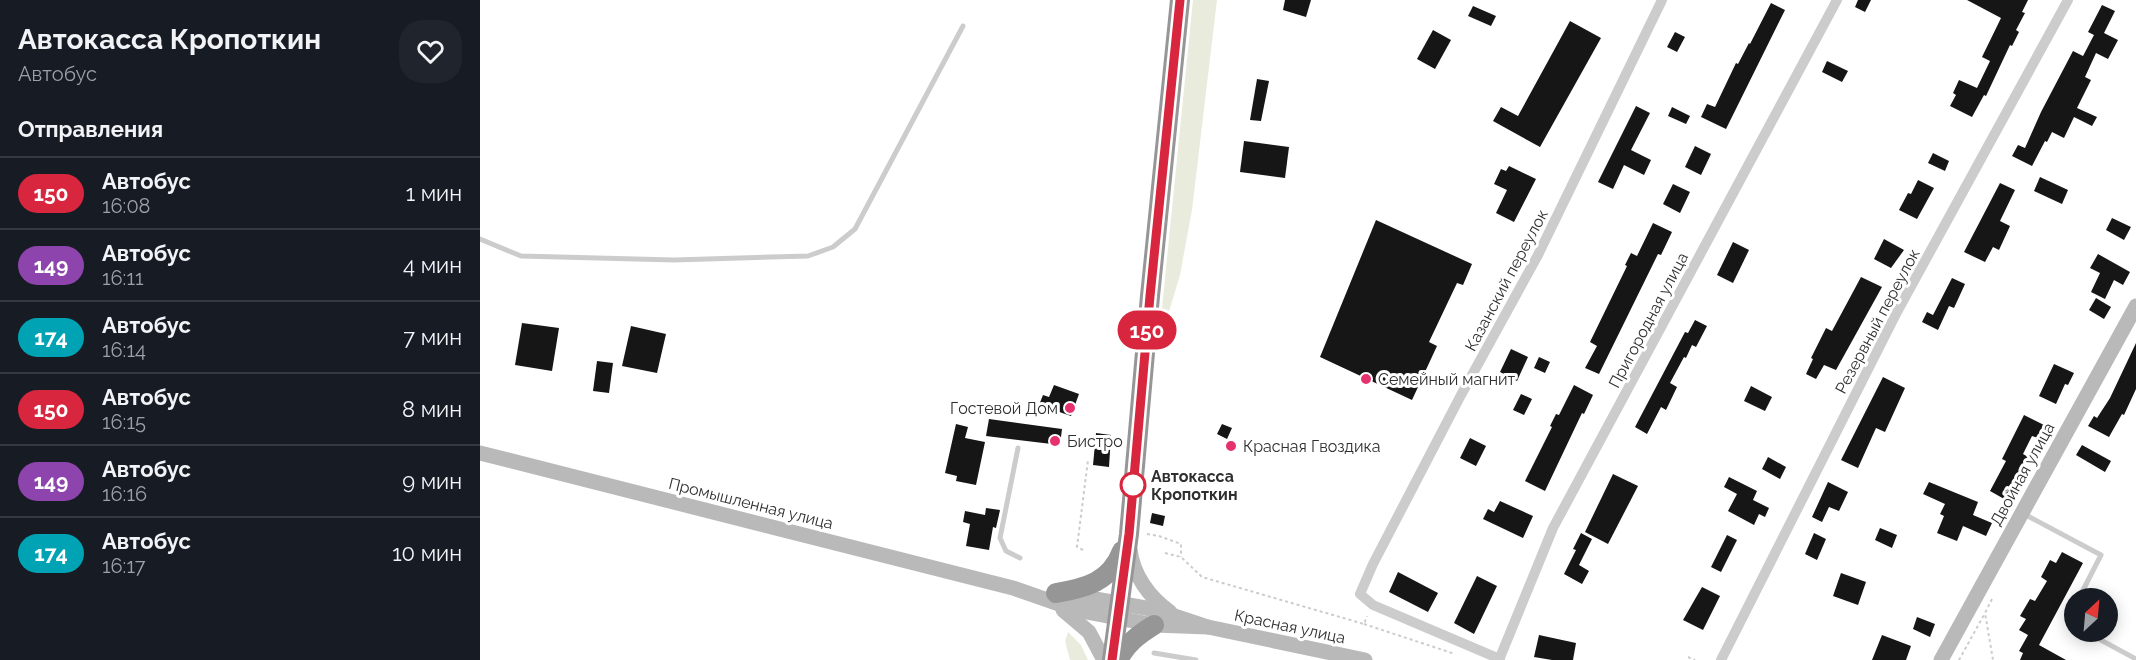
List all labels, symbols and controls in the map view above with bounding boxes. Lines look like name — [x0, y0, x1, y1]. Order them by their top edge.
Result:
button: heart — [399, 20, 462, 83]
text: Автокасса Кропоткин — [18, 23, 321, 56]
text: Автобус — [18, 62, 97, 86]
text: Отправления — [18, 116, 163, 142]
text: Автобус — [102, 168, 191, 194]
text: 1 мин — [406, 180, 462, 206]
text: 150 — [34, 181, 68, 206]
text: 16:08 — [102, 194, 150, 218]
street label: Казанский переулок — [1461, 206, 1552, 354]
text: Автобус — [102, 240, 191, 266]
street label: Резервный переулок — [1831, 246, 1924, 397]
street label: Пригородная улица — [1605, 249, 1692, 391]
text: 4 мин — [403, 252, 462, 278]
text: 149 — [34, 253, 68, 278]
text: 16:11 — [102, 266, 144, 290]
line badge: 150 — [1112, 310, 1182, 350]
text: Автобус — [102, 312, 191, 338]
text: 150 — [1130, 318, 1164, 343]
text: 7 мин — [403, 324, 462, 350]
text: 174 — [34, 325, 68, 350]
text: 16:14 — [102, 338, 146, 362]
place label: Семейный магнит — [1378, 370, 1515, 389]
marker: Семейный магнит — [1359, 372, 1373, 386]
text: Автобус — [102, 384, 191, 410]
text: 8 мин — [402, 396, 462, 422]
text: 150 — [34, 397, 68, 422]
place label: Гостевой Дом — [950, 399, 1058, 418]
marker: Гостевой Дом — [1063, 401, 1077, 415]
text: 16:15 — [102, 410, 146, 434]
street label: Двойная улица — [1986, 419, 2059, 529]
place label: Бистро — [1067, 432, 1123, 451]
marker: Бистро — [1048, 434, 1062, 448]
place label: Красная Гвоздика — [1243, 437, 1380, 456]
marker: Красная Гвоздика — [1224, 439, 1238, 453]
text: Автобус — [102, 456, 191, 482]
place label: Автокасса Кропоткин — [1151, 467, 1238, 504]
text: 9 мин — [402, 468, 462, 494]
text: 149 — [34, 469, 68, 494]
marker: Автокасса Кропоткин — [1120, 472, 1146, 498]
street label: Промышленная улица — [667, 474, 835, 533]
text: 16:16 — [102, 482, 147, 506]
text: Автобус — [102, 528, 191, 554]
text: 10 мин — [392, 540, 462, 566]
text: 174 — [34, 541, 68, 566]
text: 16:17 — [102, 554, 146, 578]
north arrow — [2064, 588, 2118, 642]
map controls — [2064, 588, 2118, 642]
street label: Красная улица — [1233, 605, 1347, 648]

